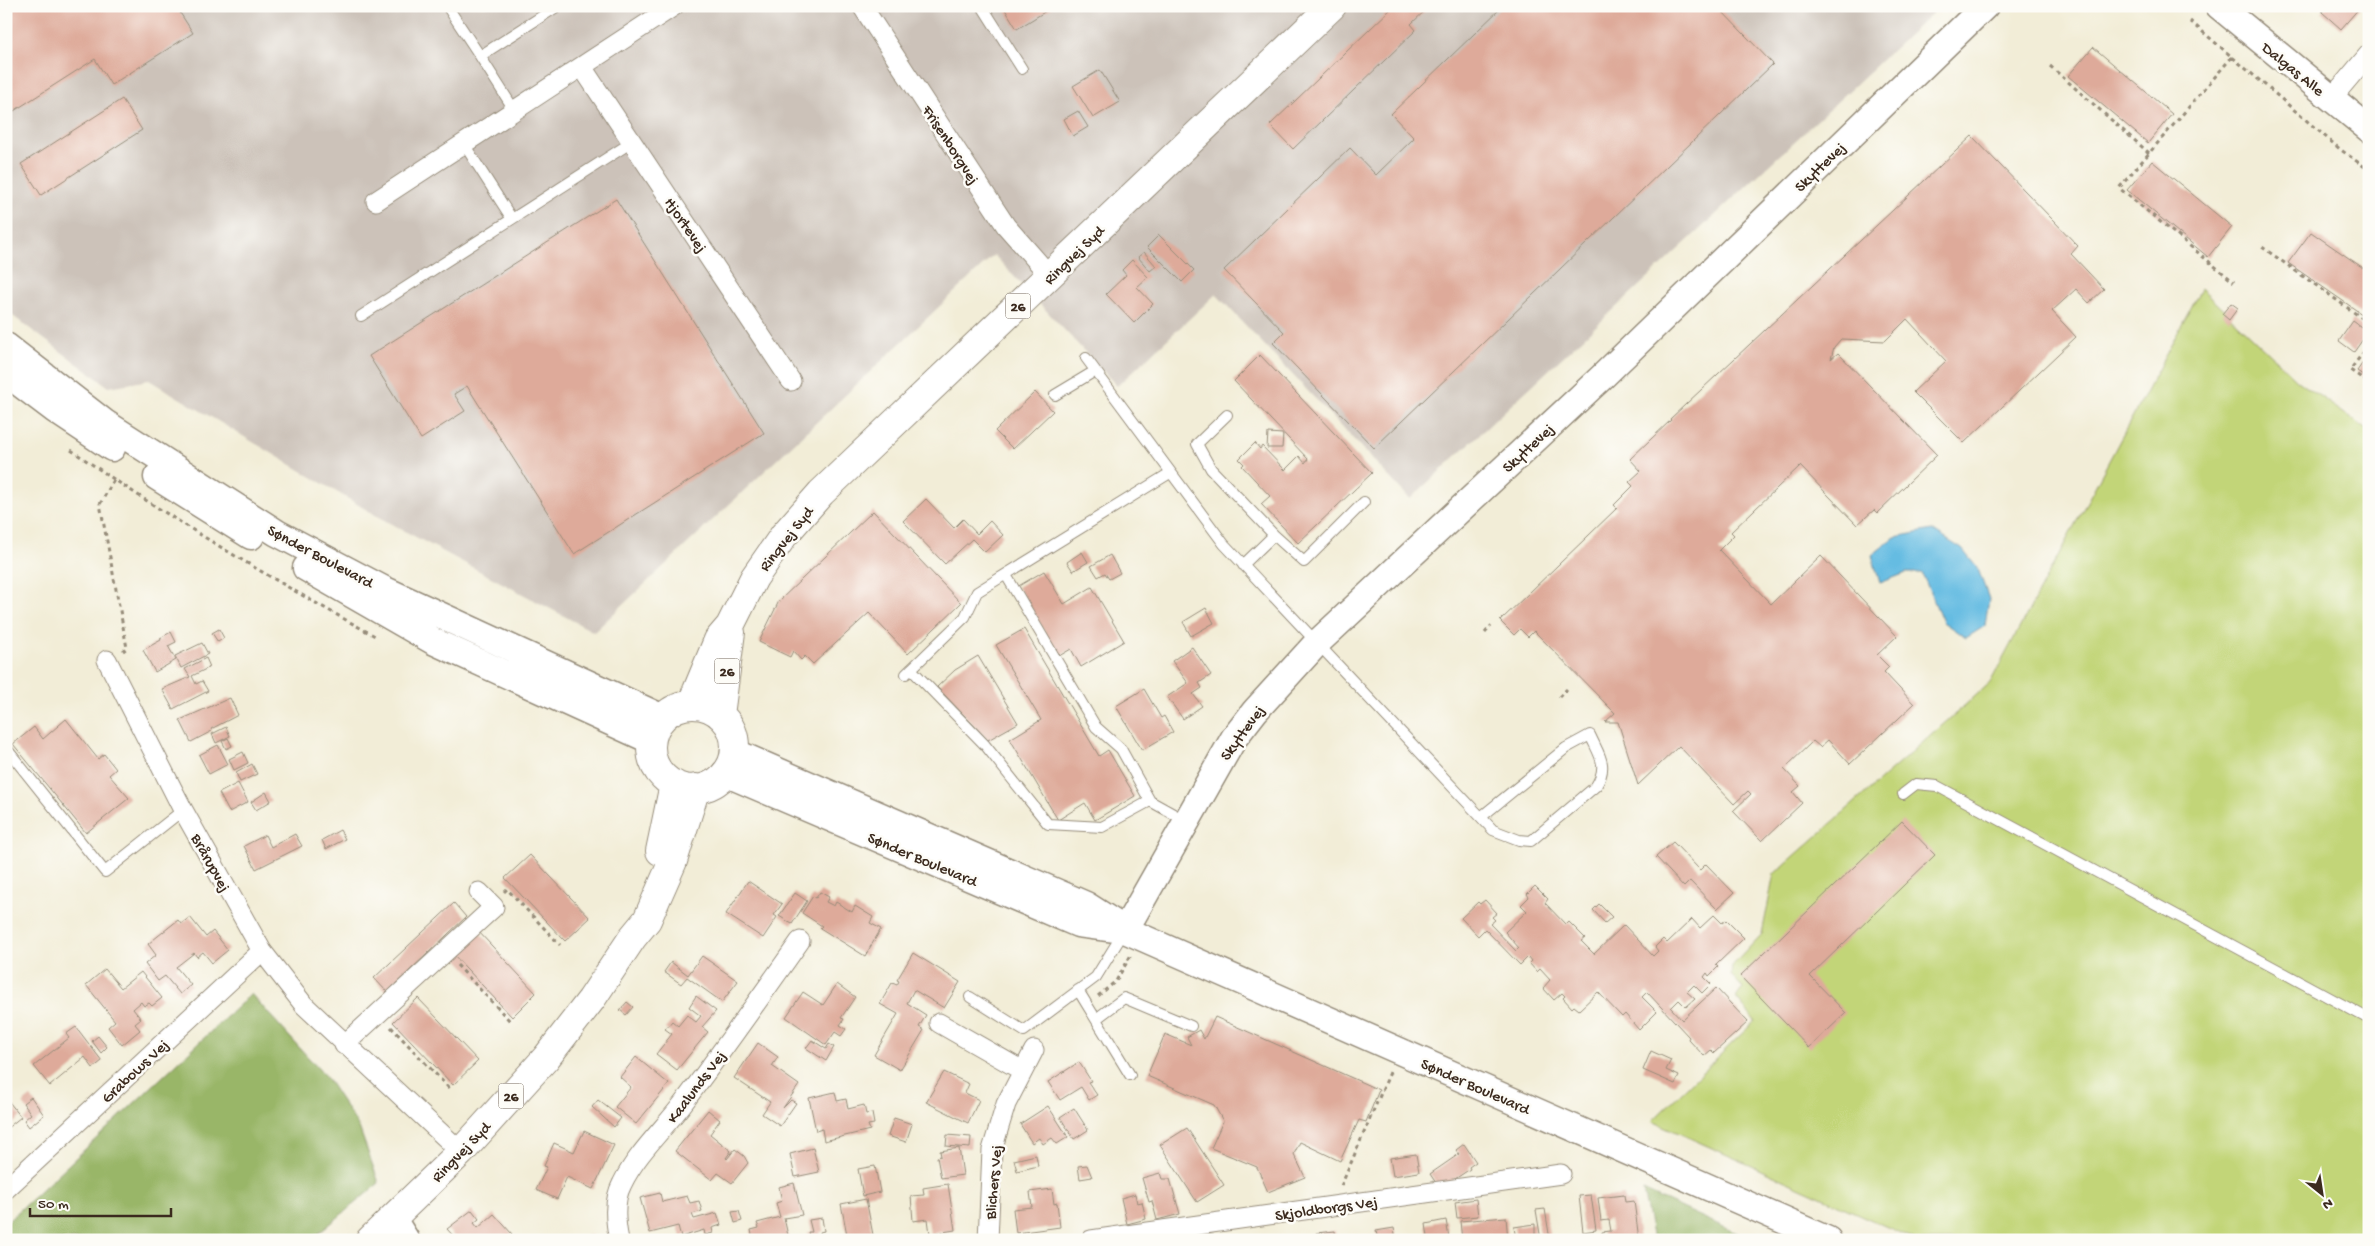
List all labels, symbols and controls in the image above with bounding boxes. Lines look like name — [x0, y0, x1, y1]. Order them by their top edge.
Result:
street label: Dalgas Alle — [2256, 39, 2328, 102]
street label: Frisenborgvej — [916, 102, 982, 189]
street label: Skyttevej — [1792, 140, 1851, 197]
street label: Hjortevej — [659, 195, 709, 257]
street label: Ringvej Syd — [1041, 222, 1111, 290]
road number: 26 — [1006, 294, 1030, 318]
street label: Skyttevej — [1500, 421, 1559, 478]
street label: Ringvej Syd — [757, 503, 820, 576]
street label: Sønder Boulevard — [263, 522, 377, 595]
road number: 26 — [714, 658, 740, 684]
street label: Skyttevej — [1217, 703, 1270, 765]
street label: Brårupvej — [185, 830, 233, 896]
street label: Sønder Boulevard — [864, 830, 981, 893]
street label: Grabows Vej — [99, 1037, 174, 1109]
street label: Kaalunds Vej — [664, 1048, 731, 1128]
street label: Sønder Boulevard — [1417, 1056, 1533, 1121]
road number: 26 — [498, 1084, 524, 1108]
street label: Ringvej Syd — [429, 1118, 497, 1188]
street label: Blichers Vej — [983, 1144, 1008, 1221]
north arrow — [2298, 1168, 2348, 1218]
scale bar — [30, 1186, 171, 1218]
text: N — [2319, 1193, 2335, 1213]
street label: Skjoldborgs Vej — [1274, 1194, 1379, 1227]
text: 50 m — [38, 1196, 69, 1214]

